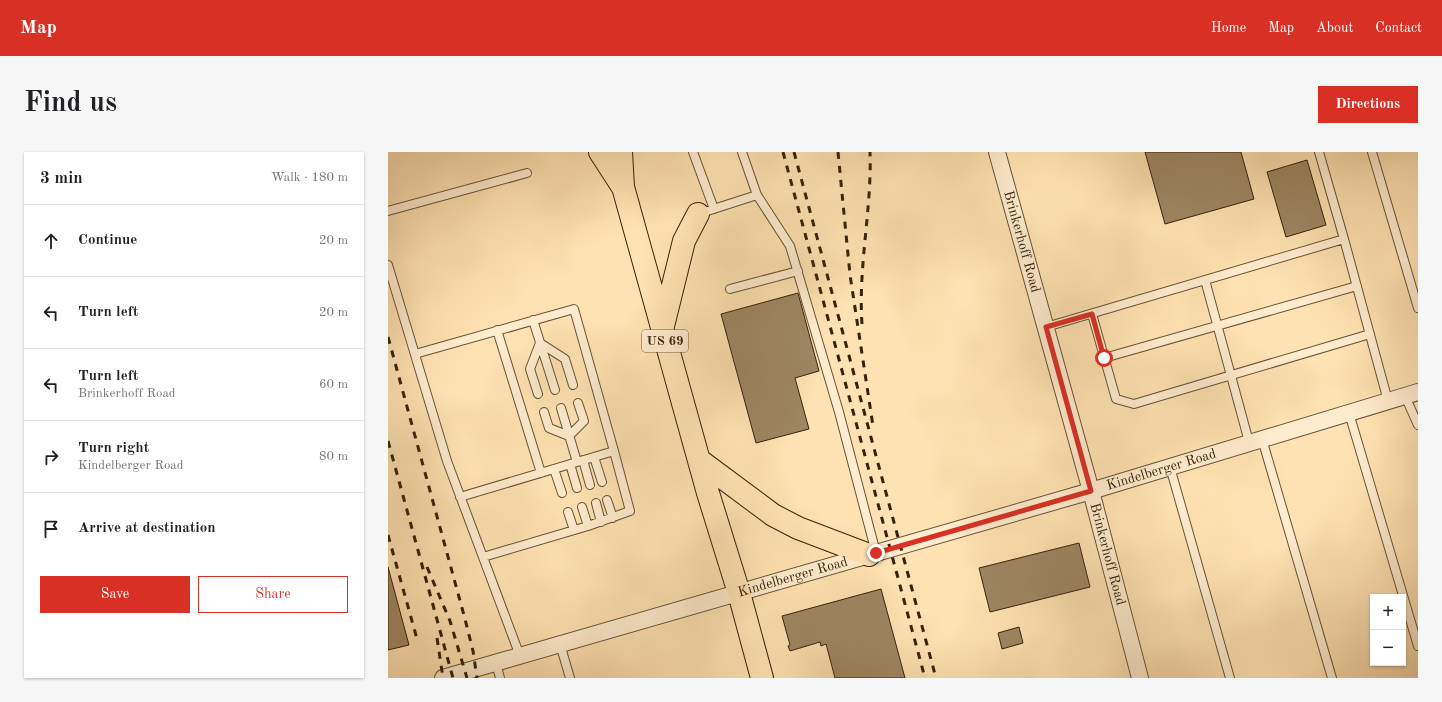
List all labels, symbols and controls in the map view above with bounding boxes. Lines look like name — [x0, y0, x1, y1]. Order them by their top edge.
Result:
text: Map — [20, 19, 57, 38]
text: Home — [1211, 21, 1246, 35]
text: Map — [1268, 21, 1294, 35]
text: About — [1316, 21, 1353, 35]
text: Contact — [1375, 21, 1422, 35]
button: Directions — [1318, 86, 1418, 123]
text: Find us — [24, 90, 117, 118]
text: 3 min — [40, 170, 83, 187]
text: Walk · 180 m — [271, 171, 348, 184]
street label: Brinkerhoff Road — [1001, 189, 1043, 294]
icon: ahead — [40, 230, 62, 252]
text: Continue — [78, 233, 137, 248]
text: 20 m — [319, 234, 348, 247]
icon: left — [40, 302, 62, 324]
text: Turn left — [78, 305, 138, 320]
text: 20 m — [319, 306, 348, 319]
road number: US 69 — [642, 330, 688, 352]
route start — [1095, 349, 1113, 367]
text: Turn left — [78, 369, 138, 384]
icon: left — [40, 374, 62, 396]
text: 60 m — [319, 378, 348, 391]
text: Brinkerhoff Road — [78, 387, 176, 400]
text: Turn right — [78, 441, 149, 456]
icon: right — [40, 446, 62, 468]
street label: Kindelberger Road — [1105, 447, 1218, 493]
text: 80 m — [319, 450, 348, 463]
text: Kindelberger Road — [78, 459, 184, 472]
street label: Brinkerhoff Road — [1087, 501, 1128, 607]
icon: arrive — [40, 518, 62, 540]
text: Arrive at destination — [78, 521, 216, 536]
route end — [867, 544, 885, 562]
street label: Kindelberger Road — [736, 555, 849, 600]
button: Save — [40, 576, 190, 613]
button: Share — [198, 576, 348, 613]
map controls — [1370, 594, 1406, 666]
button: + — [1370, 594, 1406, 630]
button: − — [1370, 630, 1406, 666]

